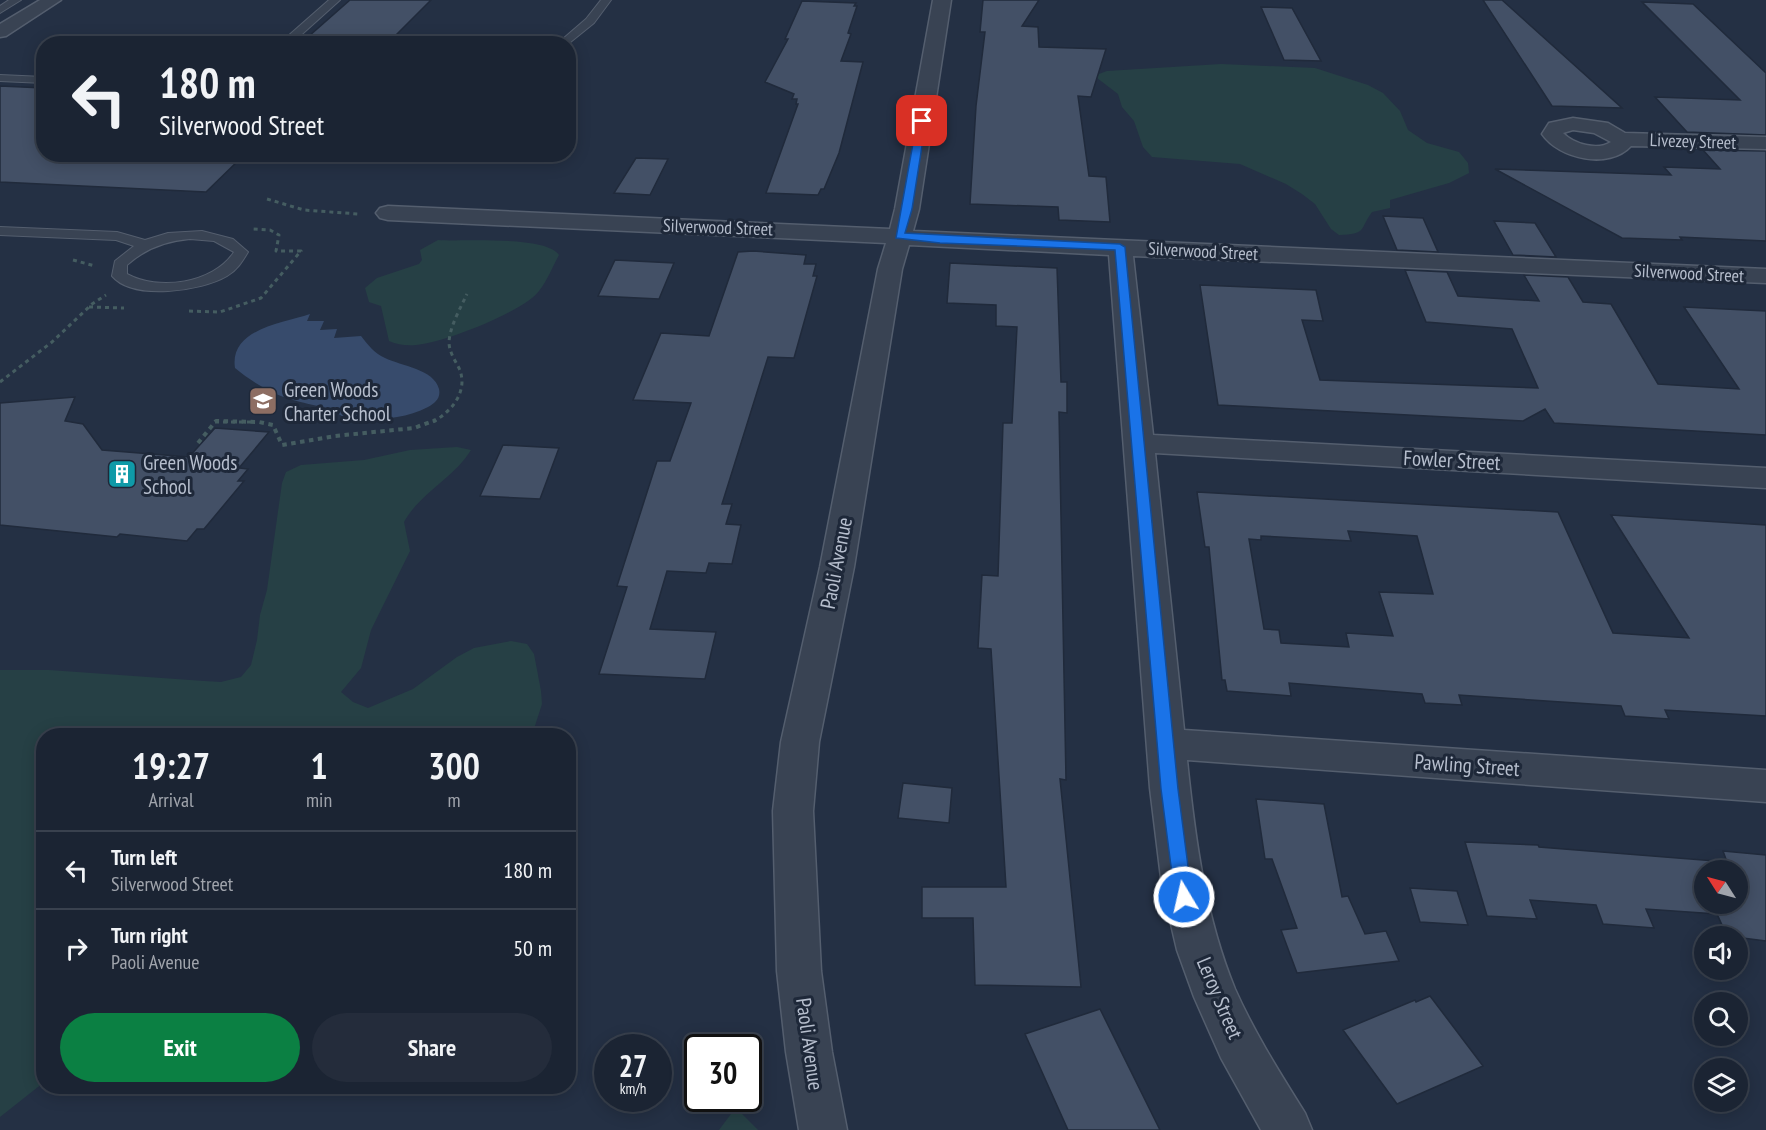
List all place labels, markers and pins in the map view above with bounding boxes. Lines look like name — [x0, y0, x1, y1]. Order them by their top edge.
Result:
pin — [896, 95, 947, 146]
place label: Green Woods Charter School — [284, 376, 391, 427]
school or university icon: Green Woods Charter School — [247, 385, 279, 417]
place label: Green Woods School — [143, 449, 237, 500]
building icon: Green Woods School — [106, 458, 138, 490]

